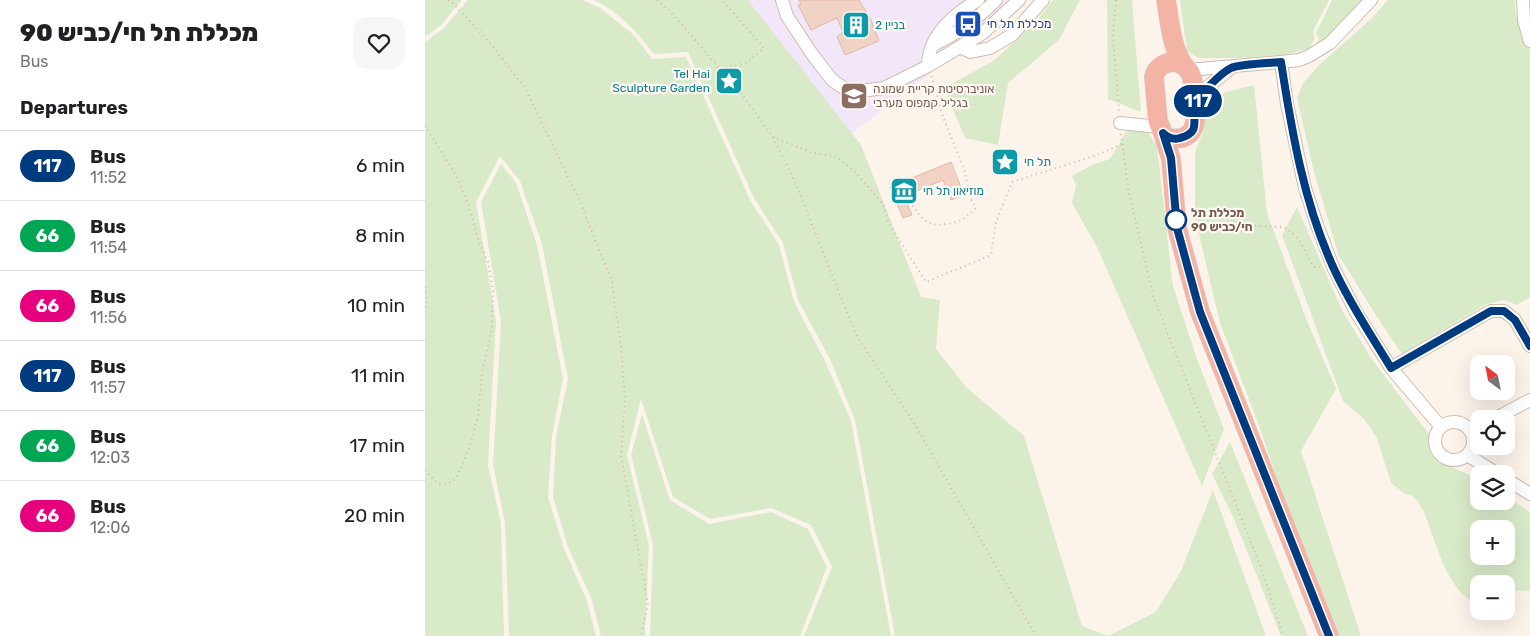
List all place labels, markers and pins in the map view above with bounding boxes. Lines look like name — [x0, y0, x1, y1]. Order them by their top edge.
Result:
bus stop icon: מכללת תל חי — [953, 9, 983, 39]
building icon: בניין 2 — [841, 10, 871, 40]
place label: מכללת תל חי — [987, 17, 1051, 31]
place label: בניין 2 — [875, 18, 905, 32]
place icon: Tel Hai Sculpture Garden — [714, 66, 744, 96]
place label: Tel Hai Sculpture Garden — [612, 67, 710, 95]
school or university icon: אוניברסיטת קריית שמונה בגליל קמפוס מערבי — [839, 81, 869, 111]
place label: אוניברסיטת קריית שמונה בגליל קמפוס מערבי — [873, 82, 994, 110]
place icon: תל חי — [990, 147, 1020, 177]
place label: תל חי — [1024, 155, 1051, 169]
museum icon: מוזיאון תל חי — [889, 176, 919, 206]
place label: מוזיאון תל חי — [923, 184, 984, 198]
place label: מכללת תל חי/כביש 90 — [1191, 206, 1253, 234]
marker: מכללת תל חי/כביש 90 — [1165, 209, 1187, 231]

